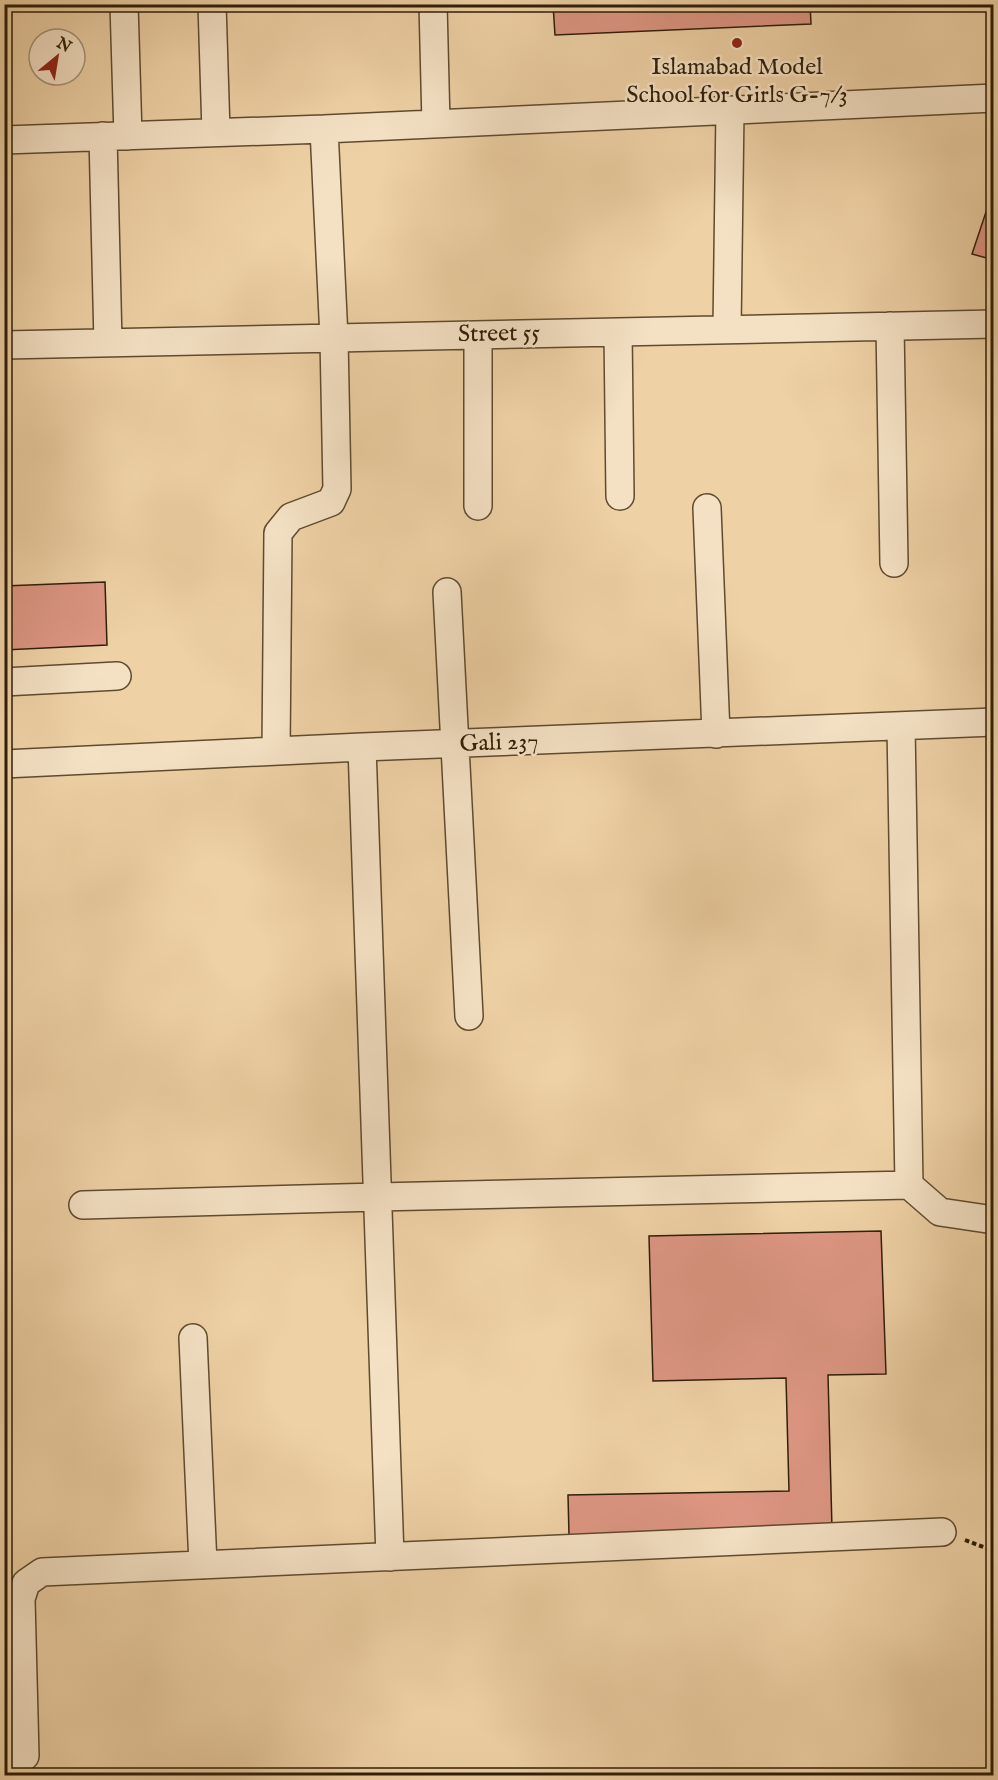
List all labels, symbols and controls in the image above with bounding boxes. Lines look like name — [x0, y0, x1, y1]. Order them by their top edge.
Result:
north arrow — [27, 27, 87, 87]
text: N — [52, 33, 75, 58]
marker: Islamabad Model School for Girls G-7/3 — [730, 36, 744, 50]
place label: Islamabad Model School for Girls G-7/3 — [626, 52, 848, 111]
street label: Street 55 — [458, 318, 541, 350]
street label: Gali 237 — [459, 726, 539, 760]

